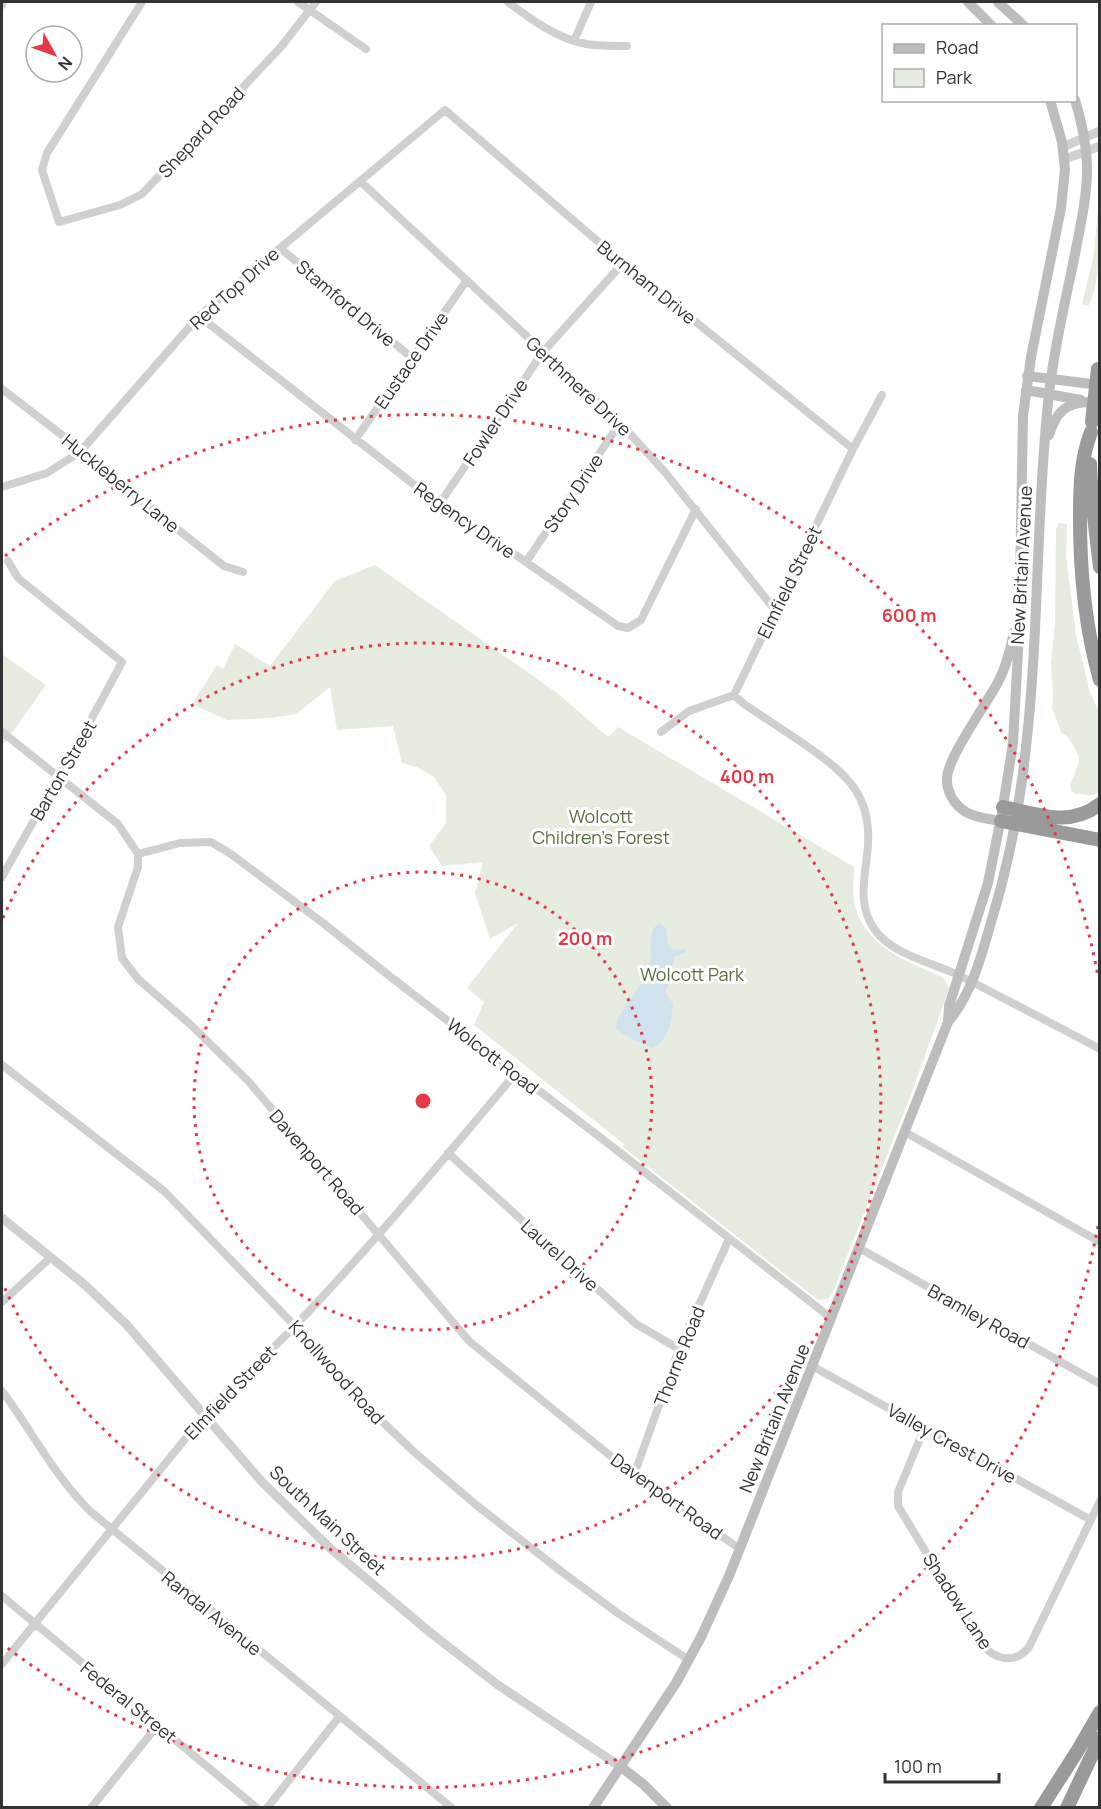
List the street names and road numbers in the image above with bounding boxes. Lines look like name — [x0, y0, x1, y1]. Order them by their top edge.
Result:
street label: Shepard Road — [153, 81, 249, 183]
street label: Burnham Drive — [593, 235, 701, 329]
street label: Red Top Drive — [184, 241, 284, 335]
street label: Stamford Drive — [291, 254, 401, 352]
street label: Eustace Drive — [369, 307, 453, 413]
street label: Gerthmere Drive — [521, 331, 637, 441]
street label: Fowler Drive — [457, 374, 533, 470]
street label: Huckleberry Lane — [57, 428, 185, 538]
street label: Story Drive — [538, 449, 608, 537]
street label: Regency Drive — [410, 476, 520, 564]
street label: New Britain Avenue — [1005, 485, 1037, 645]
street label: Elmfield Street — [751, 522, 827, 642]
street label: Barton Street — [25, 715, 101, 825]
street label: Wolcott Road — [442, 1013, 544, 1099]
street label: Davenport Road — [264, 1104, 370, 1220]
street label: Laurel Drive — [516, 1214, 604, 1296]
street label: Bramley Road — [924, 1278, 1034, 1354]
street label: Thorne Road — [648, 1302, 710, 1410]
street label: Knollwood Road — [284, 1315, 390, 1429]
street label: Elmfield Street — [179, 1340, 281, 1444]
street label: New Britain Avenue — [733, 1340, 815, 1496]
street label: Valley Crest Drive — [883, 1398, 1021, 1488]
street label: Davenport Road — [606, 1447, 728, 1545]
street label: South Main Street — [265, 1460, 391, 1580]
street label: Shadow Lane — [918, 1548, 998, 1654]
street label: Randal Avenue — [157, 1565, 267, 1661]
street label: Federal Street — [76, 1656, 182, 1748]

